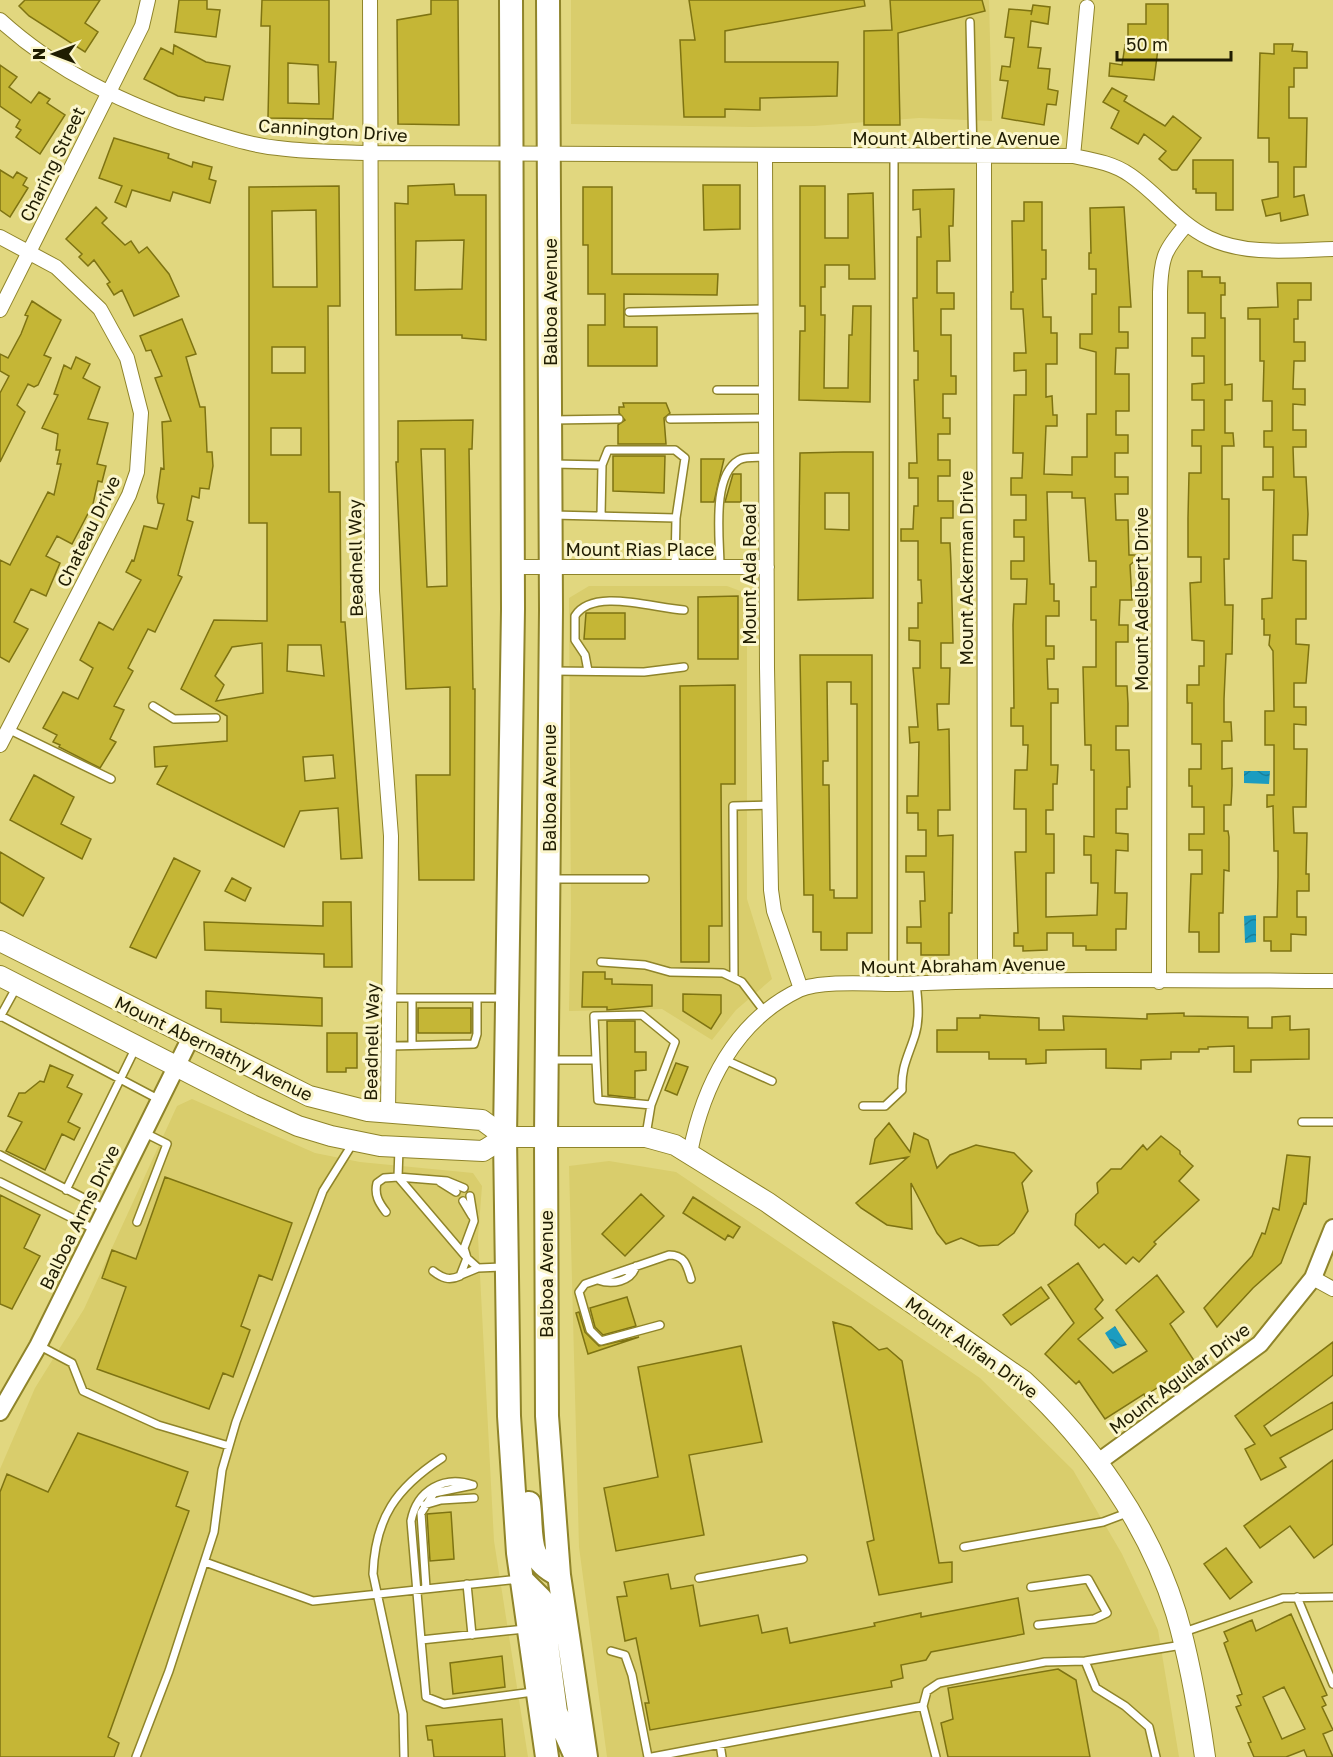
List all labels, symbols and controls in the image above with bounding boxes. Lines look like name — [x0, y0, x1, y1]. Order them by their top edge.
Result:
north arrow — [24, 24, 84, 84]
scale bar — [1117, 24, 1231, 62]
text: 50 m — [1126, 33, 1168, 55]
text: N — [29, 48, 49, 60]
street label: Charing Street — [15, 103, 89, 225]
street label: Cannington Drive — [258, 114, 408, 146]
street label: Mount Albertine Avenue — [852, 127, 1060, 149]
street label: Balboa Avenue — [539, 238, 561, 366]
street label: Mount Ackerman Drive — [955, 471, 977, 666]
street label: Chateau Drive — [52, 472, 124, 590]
street label: Beadnell Way — [343, 499, 367, 617]
street label: Mount Ada Road — [738, 503, 760, 645]
street label: Mount Adelbert Drive — [1130, 507, 1152, 691]
street label: Mount Rias Place — [565, 538, 715, 560]
street label: Balboa Avenue — [538, 724, 560, 852]
street label: Mount Abraham Avenue — [860, 952, 1066, 978]
street label: Beadnell Way — [359, 983, 383, 1101]
street label: Mount Abernathy Avenue — [111, 990, 317, 1106]
street label: Balboa Arms Drive — [34, 1141, 124, 1293]
street label: Balboa Avenue — [535, 1210, 557, 1338]
street label: Mount Alifan Drive — [901, 1291, 1043, 1403]
street label: Mount Aguilar Drive — [1104, 1318, 1254, 1438]

